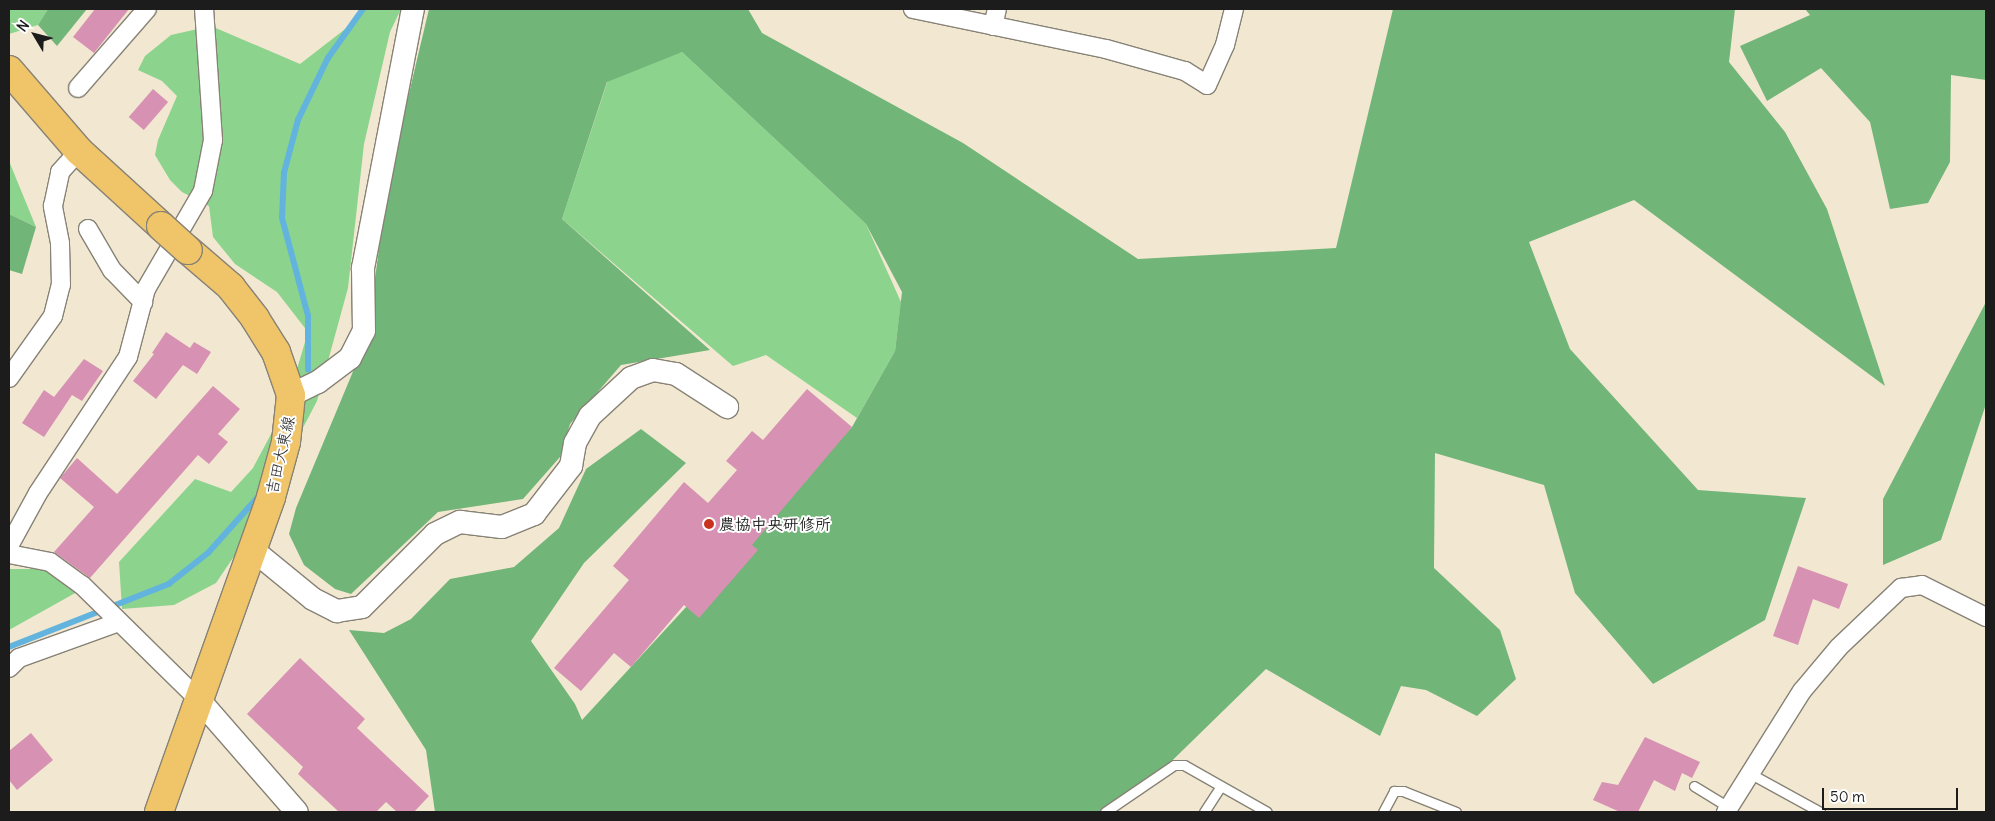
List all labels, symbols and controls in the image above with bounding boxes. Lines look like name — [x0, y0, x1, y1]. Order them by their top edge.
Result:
north arrow — [10, 10, 60, 60]
text: N — [13, 17, 33, 35]
street label: 吉田大東線 — [262, 414, 298, 496]
place label: 農協中央研修所 — [719, 514, 831, 534]
marker: 農協中央研修所 — [703, 518, 715, 530]
scale bar — [1825, 778, 1961, 810]
text: 50 m — [1830, 787, 1865, 806]

